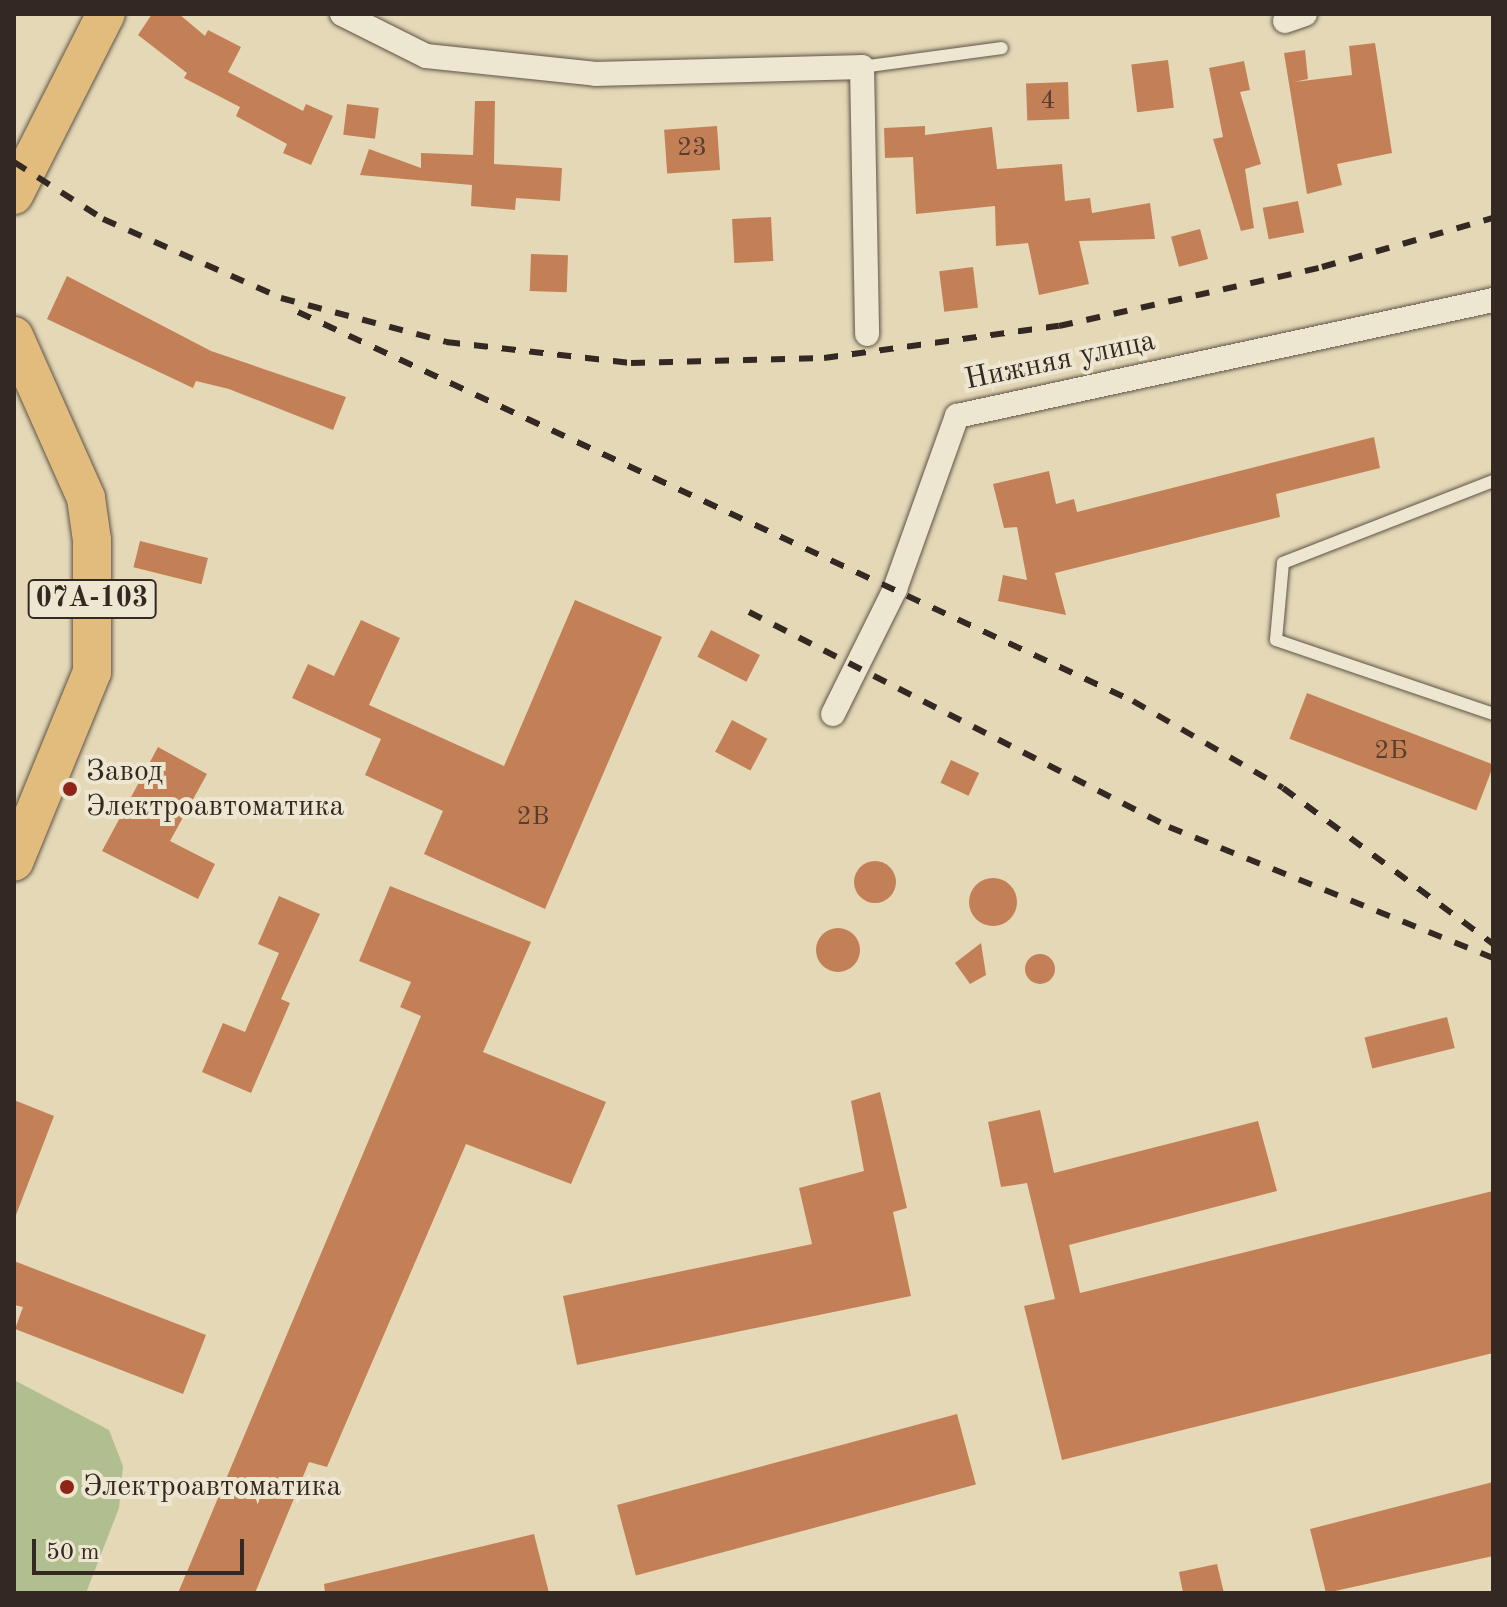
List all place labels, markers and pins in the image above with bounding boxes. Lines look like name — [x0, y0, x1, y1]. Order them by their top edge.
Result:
place label: Завод Электроавтоматика — [86, 754, 344, 824]
marker: Завод Электроавтоматика — [61, 780, 79, 798]
place label: Электроавтоматика — [83, 1469, 341, 1505]
marker: Электроавтоматика — [58, 1478, 76, 1496]

